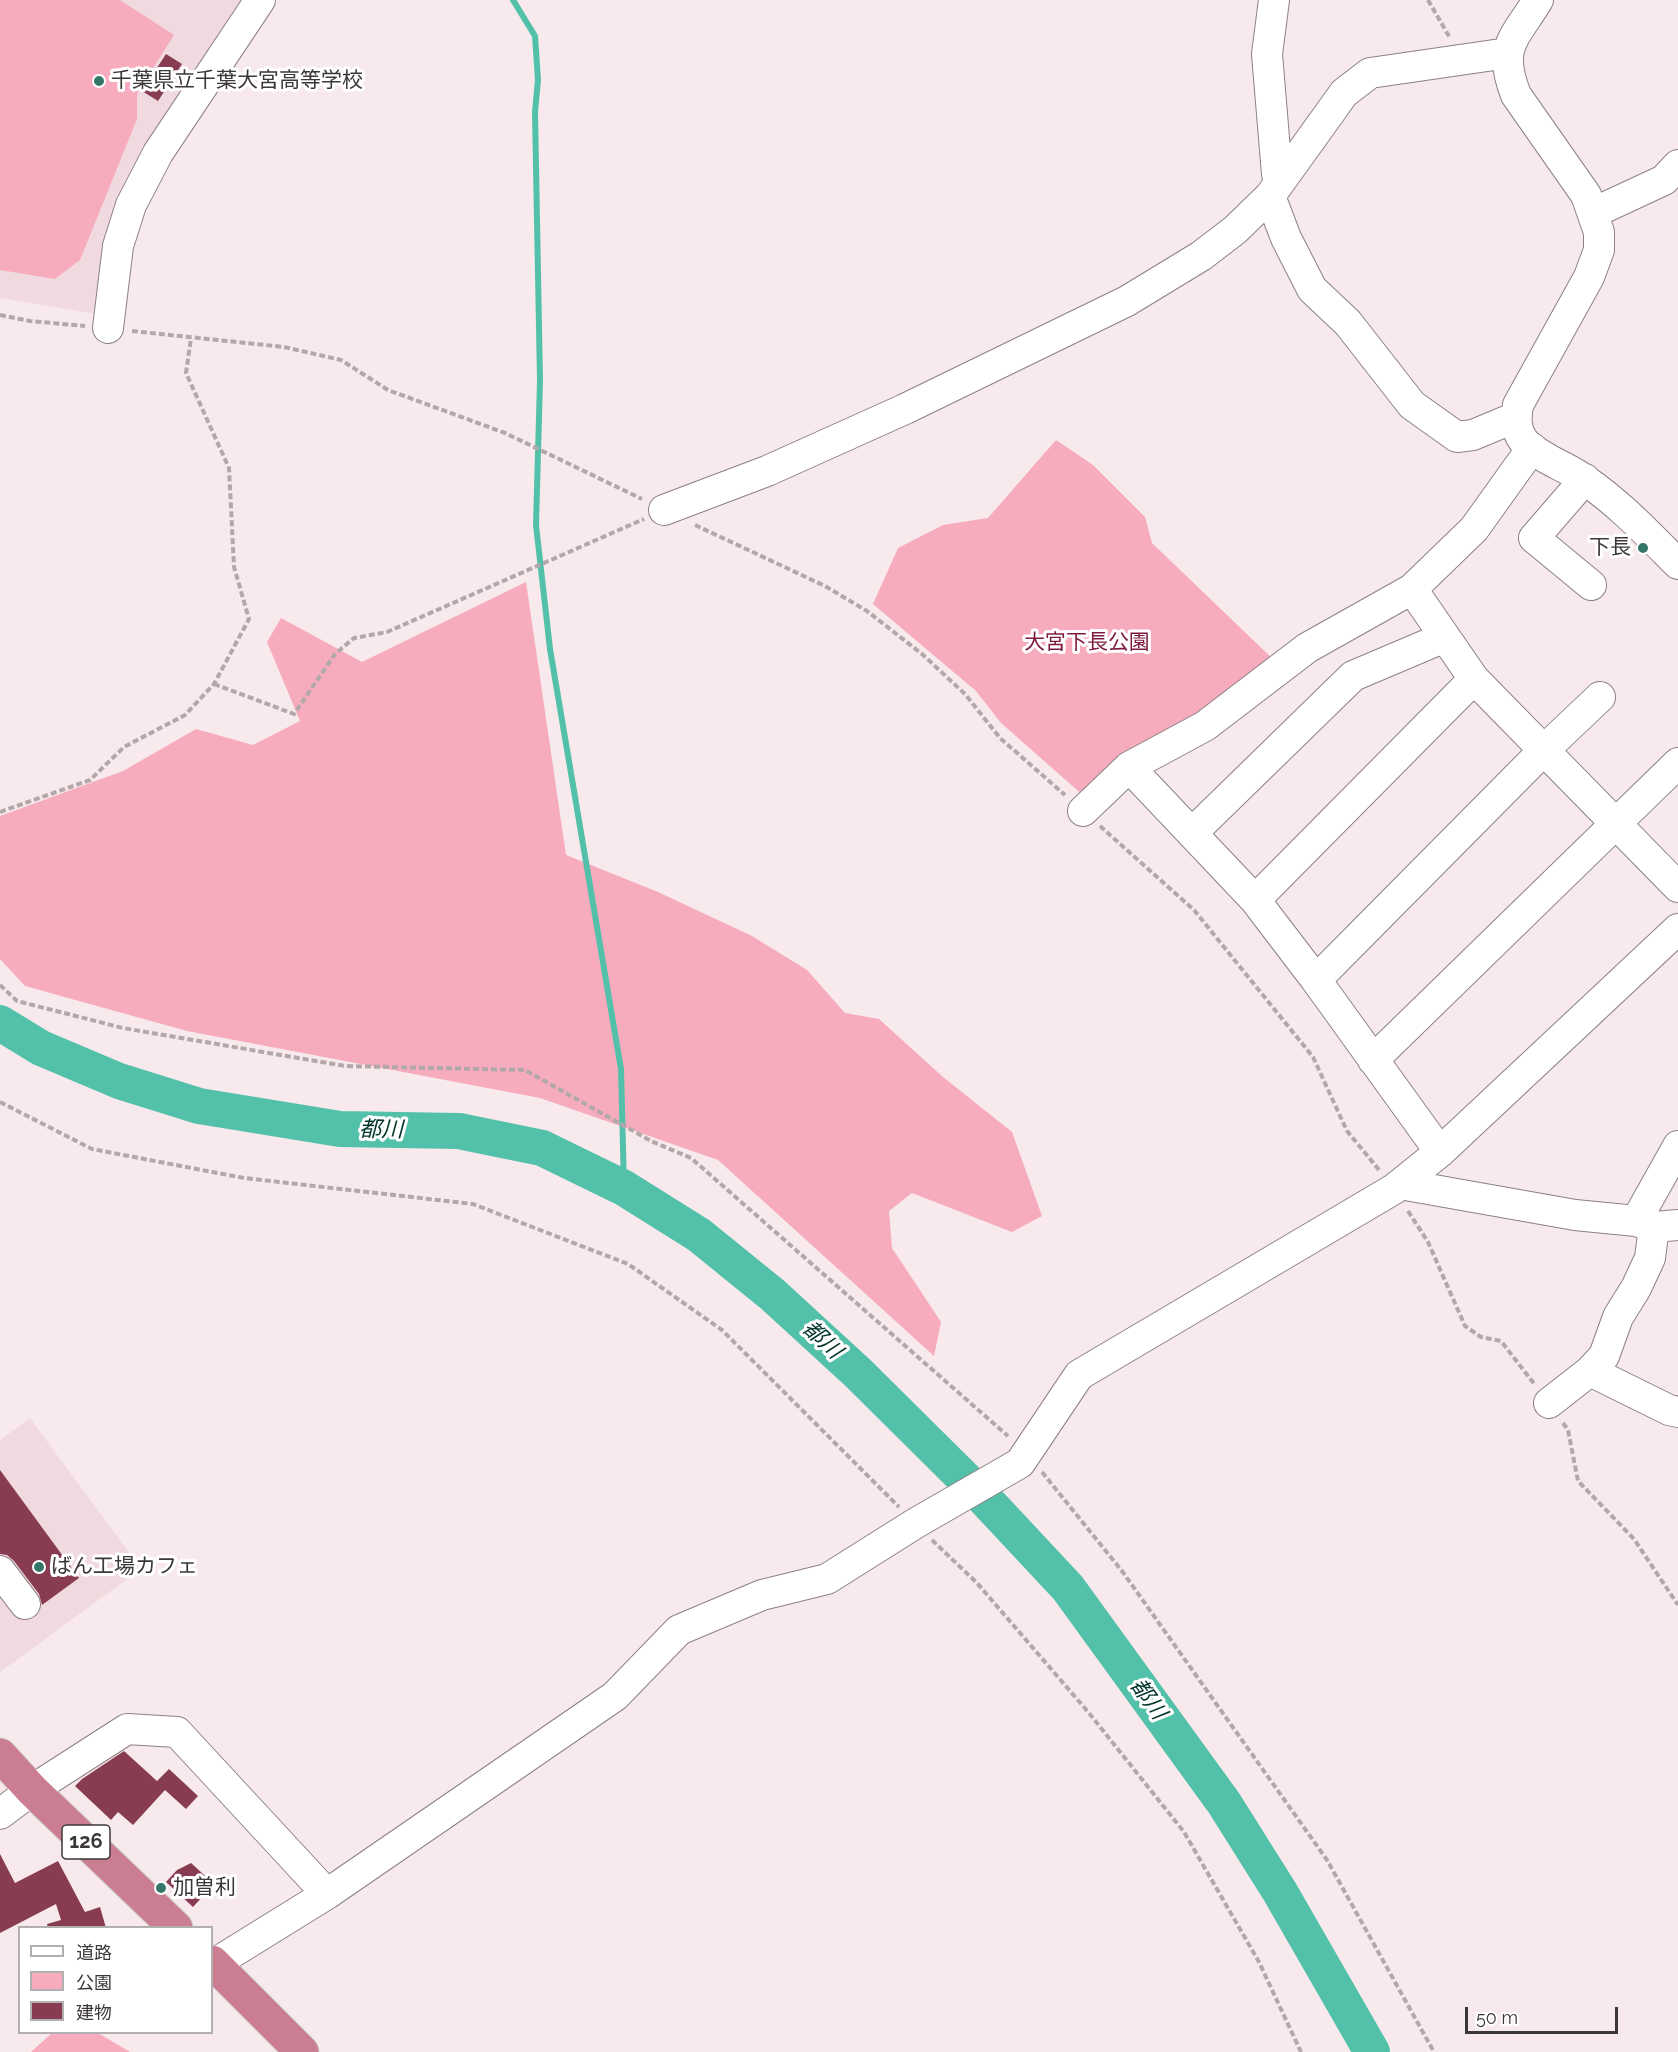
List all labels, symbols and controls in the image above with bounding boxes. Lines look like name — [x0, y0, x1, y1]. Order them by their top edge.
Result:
place label: 千葉県立千葉大宮高等学校 — [111, 68, 363, 94]
marker: 千葉県立千葉大宮高等学校 — [92, 74, 106, 88]
place label: 下長 — [1589, 535, 1631, 561]
marker: 下長 — [1636, 541, 1650, 555]
park label: 大宮下長公園 — [1024, 630, 1150, 656]
water label: 都川 — [359, 1116, 403, 1144]
water label: 都川 — [797, 1315, 847, 1365]
place label: ばん工場カフェ — [51, 1554, 198, 1580]
marker: ばん工場カフェ — [32, 1560, 46, 1574]
water label: 都川 — [1124, 1673, 1172, 1725]
road number: 126 — [62, 1825, 110, 1859]
place label: 加曽利 — [173, 1875, 236, 1901]
marker: 加曽利 — [154, 1881, 168, 1895]
legend — [18, 1926, 213, 2034]
text: 道路 — [76, 1942, 112, 1963]
text: 公園 — [76, 1972, 112, 1993]
scale bar — [1468, 1995, 1621, 2033]
text: 建物 — [76, 2002, 112, 2023]
text: 50 m — [1476, 2007, 1518, 2028]

